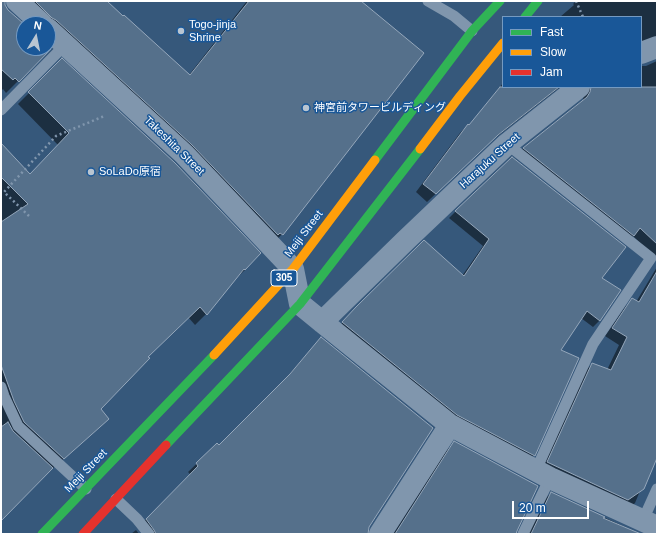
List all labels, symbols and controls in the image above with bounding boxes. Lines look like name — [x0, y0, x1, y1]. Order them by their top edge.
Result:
north arrow — [16, 16, 56, 56]
legend — [502, 16, 642, 88]
place label: Togo-jinja Shrine — [189, 18, 236, 44]
text: N — [33, 19, 43, 32]
text: Fast — [540, 25, 563, 39]
marker: Togo-jinja Shrine — [176, 26, 186, 36]
text: Slow — [540, 45, 566, 59]
text: Jam — [540, 65, 563, 79]
place label: 神宮前タワービルディング — [314, 101, 446, 115]
marker: 神宮前タワービルディング — [301, 103, 311, 113]
street label: Takeshita Street — [141, 114, 207, 178]
street label: Harajuku Street — [457, 131, 523, 191]
place label: SoLaDo原宿 — [99, 165, 161, 179]
marker: SoLaDo原宿 — [86, 167, 96, 177]
street label: Meiji Street — [282, 208, 326, 260]
road number: 305 — [271, 270, 297, 286]
street label: Meiji Street — [62, 447, 110, 495]
scale bar — [514, 493, 591, 519]
text: 20 m — [519, 501, 546, 515]

